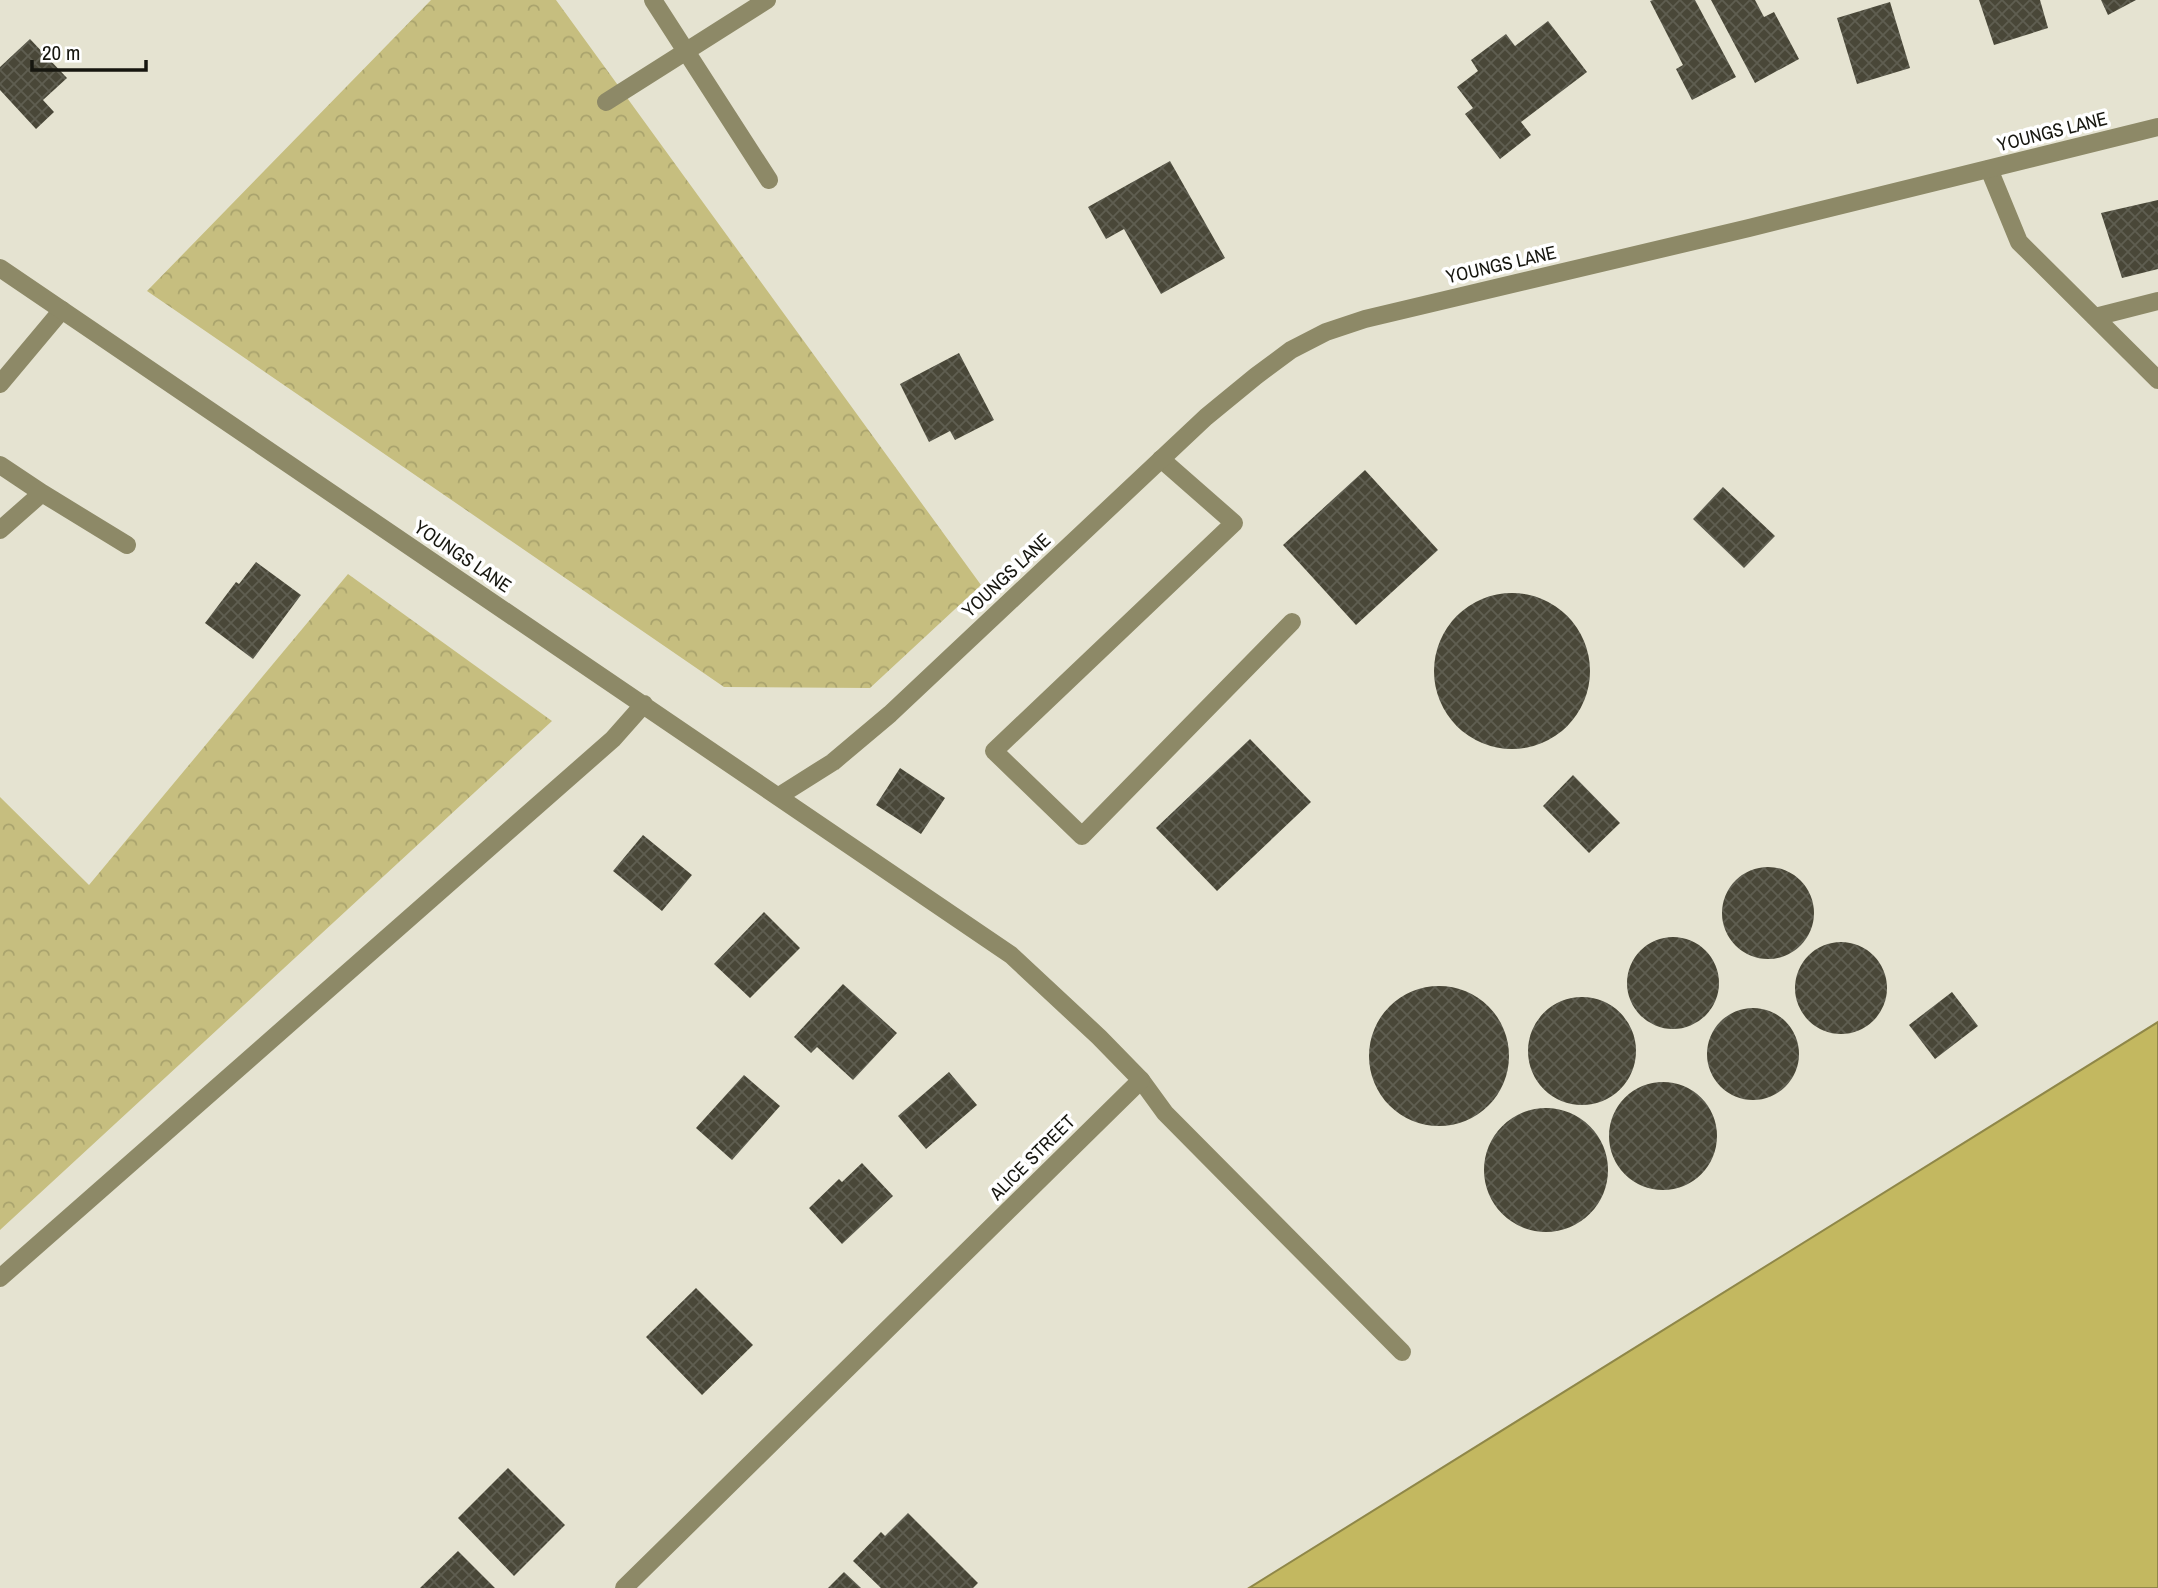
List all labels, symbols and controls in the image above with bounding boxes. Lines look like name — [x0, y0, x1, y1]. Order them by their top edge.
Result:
scale bar — [32, 28, 145, 72]
text: 20 m — [42, 38, 80, 67]
street label: YOUNGS LANE — [1994, 105, 2110, 157]
street label: YOUNGS LANE — [1443, 239, 1559, 289]
street label: YOUNGS LANE — [409, 514, 517, 598]
street label: YOUNGS LANE — [956, 527, 1056, 623]
street label: ALICE STREET — [983, 1108, 1081, 1206]

